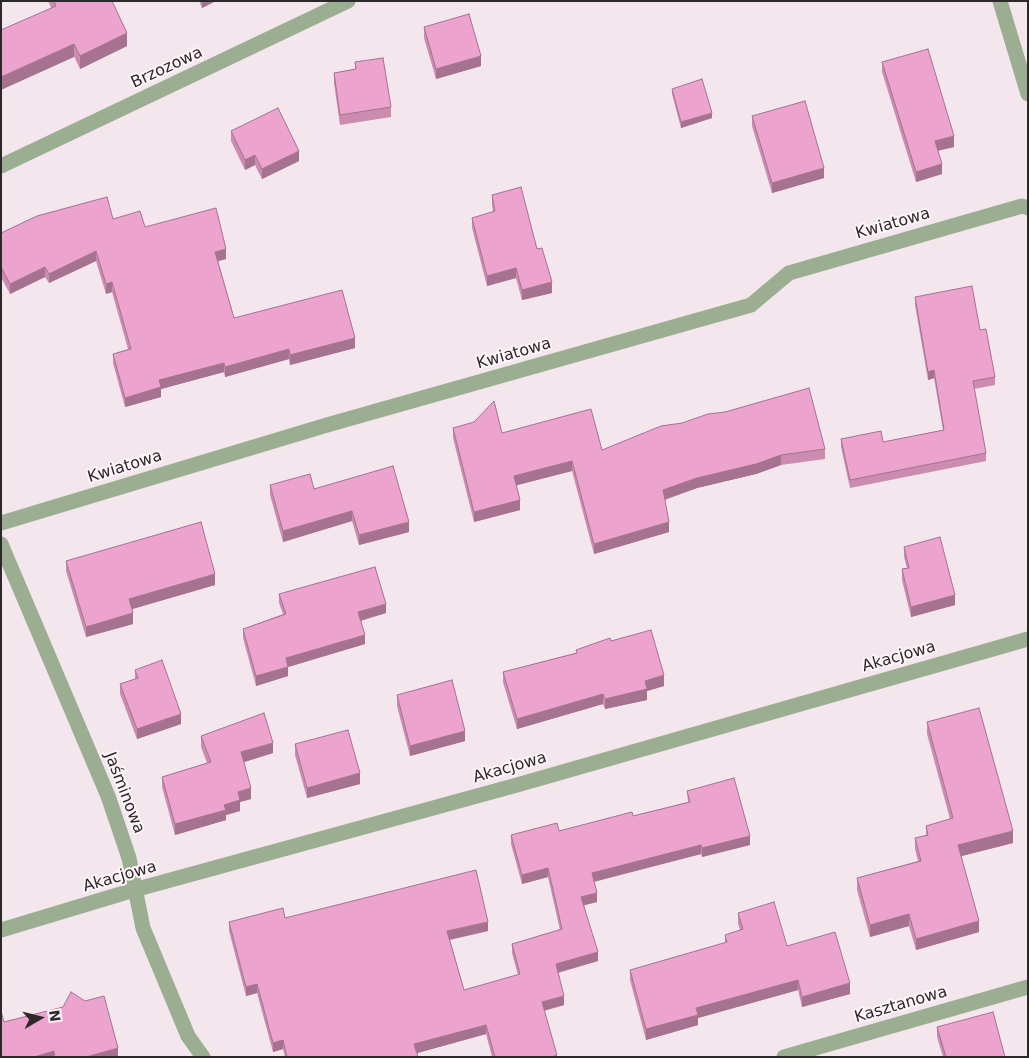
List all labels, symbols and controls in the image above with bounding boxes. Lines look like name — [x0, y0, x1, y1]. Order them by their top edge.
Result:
street label: Brzozowa — [128, 43, 206, 93]
street label: Kwiatowa — [853, 204, 933, 244]
street label: Kwiatowa — [474, 334, 554, 374]
street label: Kwiatowa — [85, 447, 165, 487]
street label: Akacjowa — [860, 637, 938, 677]
street label: Akacjowa — [471, 748, 549, 788]
street label: Jaśminowa — [100, 750, 148, 836]
street label: Akacjowa — [81, 857, 159, 897]
street label: Kasztanowa — [852, 983, 950, 1027]
north arrow — [15, 993, 65, 1043]
text: N — [46, 1009, 64, 1023]

